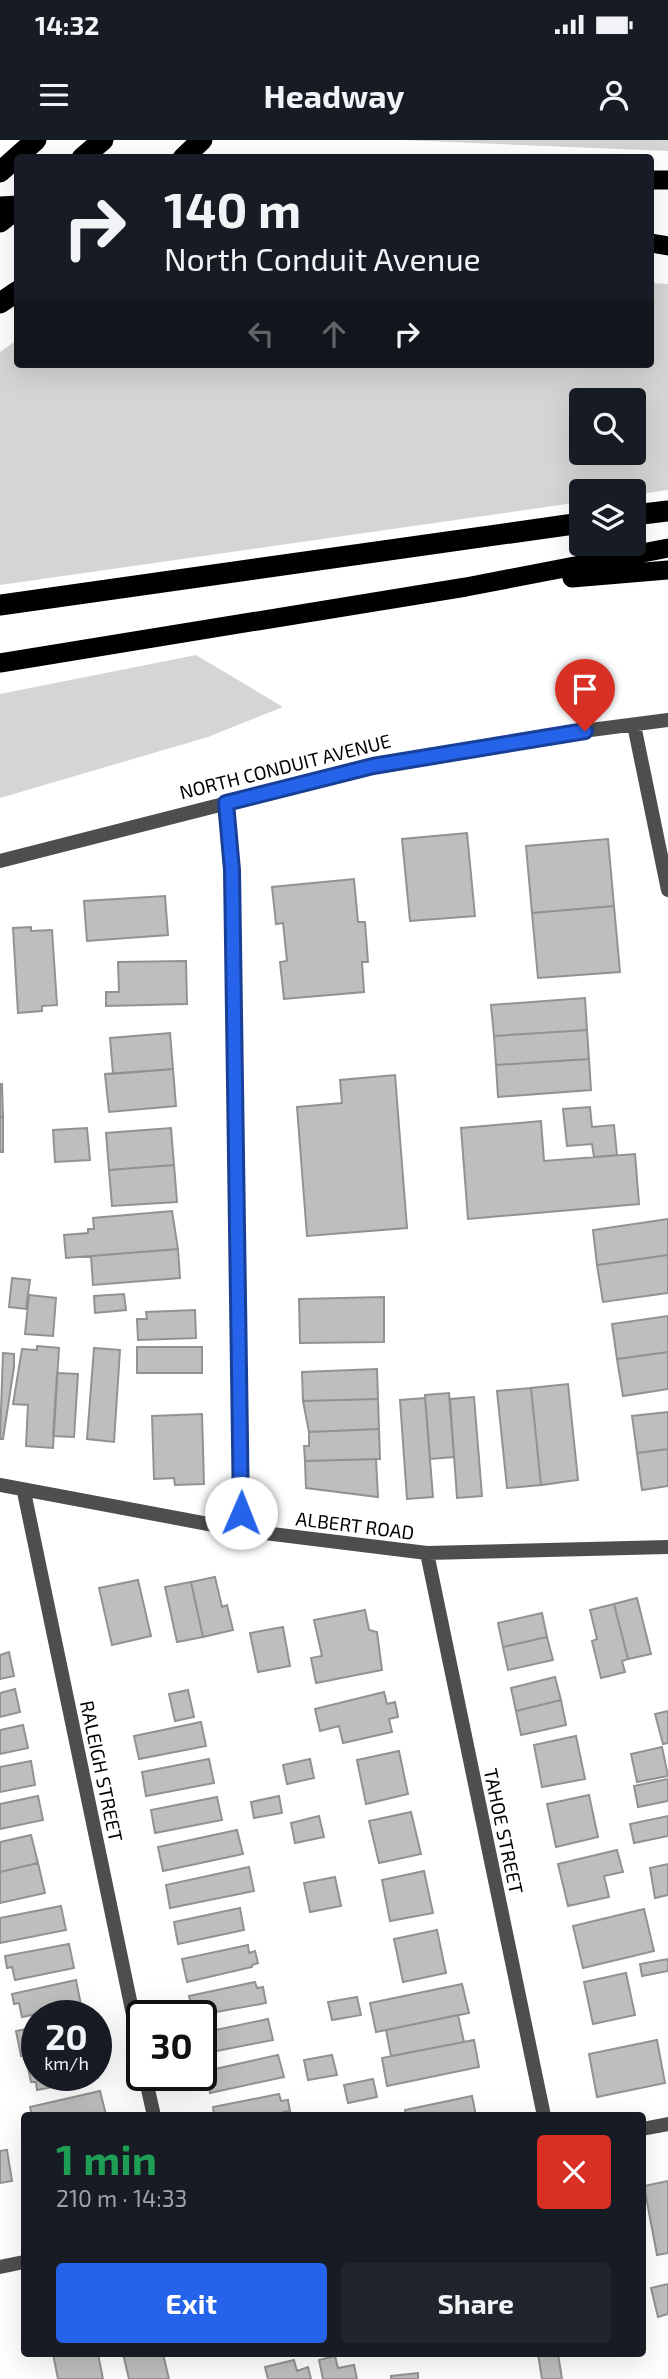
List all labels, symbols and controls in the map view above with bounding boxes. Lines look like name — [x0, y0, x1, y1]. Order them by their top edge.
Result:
text: 14:32 — [35, 9, 99, 40]
icon: menu — [35, 76, 73, 114]
text: Headway — [264, 76, 404, 114]
icon: person — [595, 76, 633, 114]
text: 140 m — [164, 179, 301, 238]
icon: right — [49, 182, 140, 273]
text: North Conduit Avenue — [164, 239, 481, 277]
icon: left — [242, 315, 280, 353]
icon: ahead — [315, 315, 353, 353]
icon: right — [388, 315, 426, 353]
map controls — [569, 388, 646, 556]
button: search — [569, 388, 646, 465]
button: layers — [569, 479, 646, 556]
pin — [555, 659, 615, 731]
icon: arrive — [566, 670, 604, 708]
street label: NORTH CONDUIT AVENUE — [177, 729, 393, 803]
position arrow — [204, 1476, 278, 1550]
street label: ALBERT ROAD — [294, 1506, 416, 1544]
street label: RALEIGH STREET — [76, 1698, 128, 1844]
street label: TAHOE STREET — [479, 1766, 529, 1896]
speed limit sign: 30 — [126, 2000, 217, 2091]
text: 20 — [45, 2015, 88, 2057]
text: km/h — [44, 2052, 89, 2074]
text: 1 min — [56, 2133, 157, 2183]
button: close — [537, 2135, 611, 2209]
text: 210 m · 14:33 — [56, 2184, 187, 2212]
button: Exit — [56, 2263, 327, 2343]
button: Share — [341, 2263, 611, 2343]

